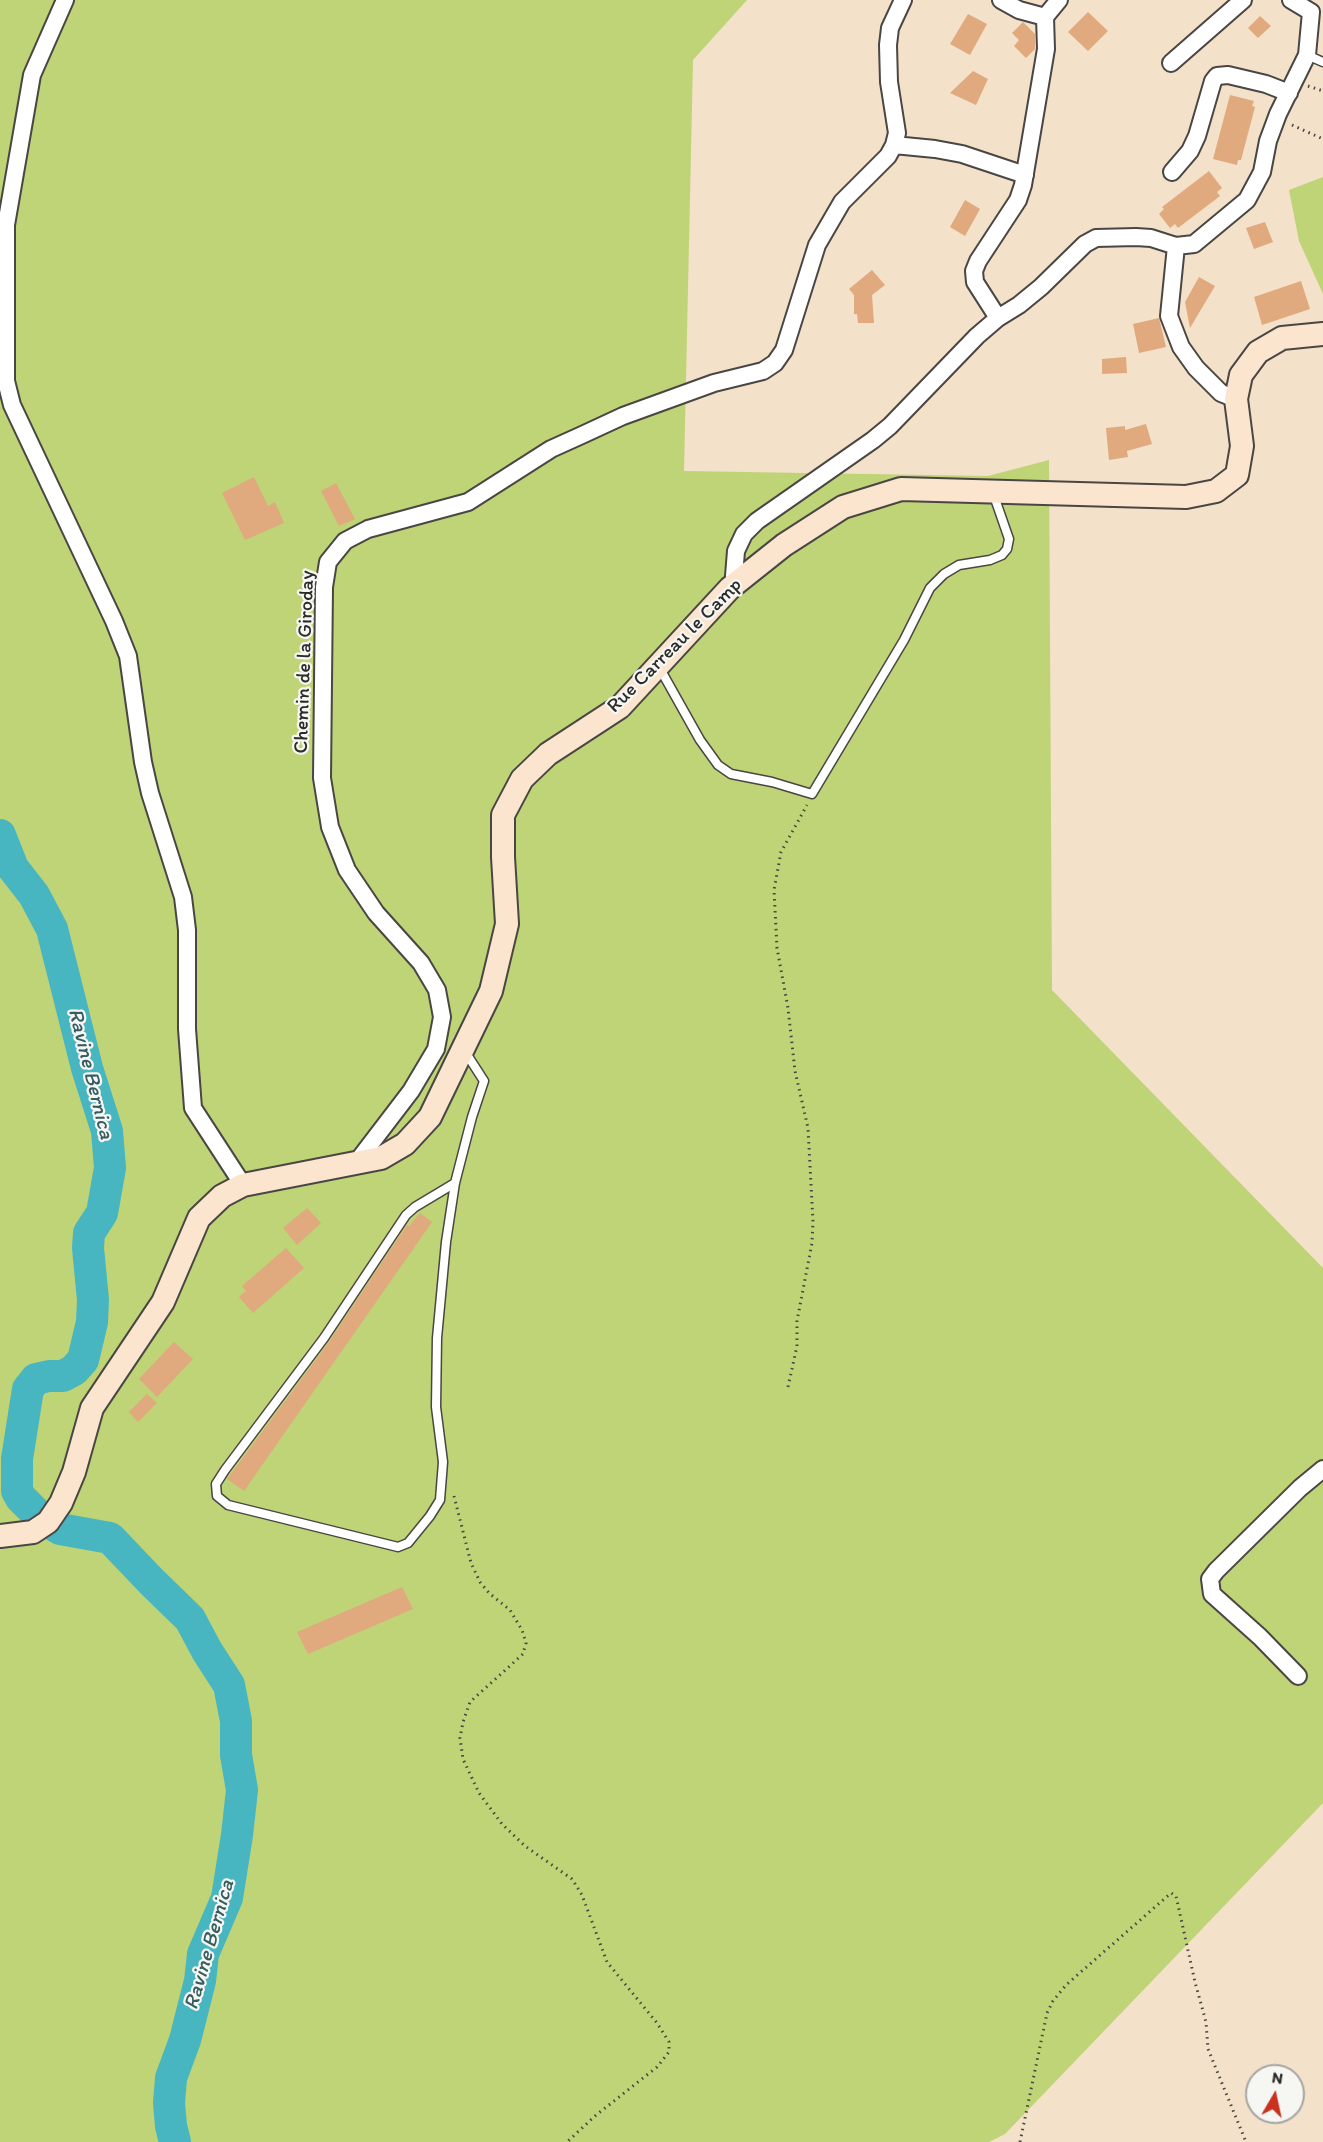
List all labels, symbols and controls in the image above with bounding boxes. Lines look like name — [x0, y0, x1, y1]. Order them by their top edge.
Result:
street label: Chemin de la Giroday — [290, 570, 320, 754]
street label: Rue Carreau le Camp — [603, 574, 747, 718]
water label: Ravine Bernica — [62, 1006, 118, 1142]
water label: Ravine Bernica — [179, 1877, 241, 2013]
north arrow — [1245, 2064, 1305, 2124]
text: N — [1271, 2067, 1284, 2088]

